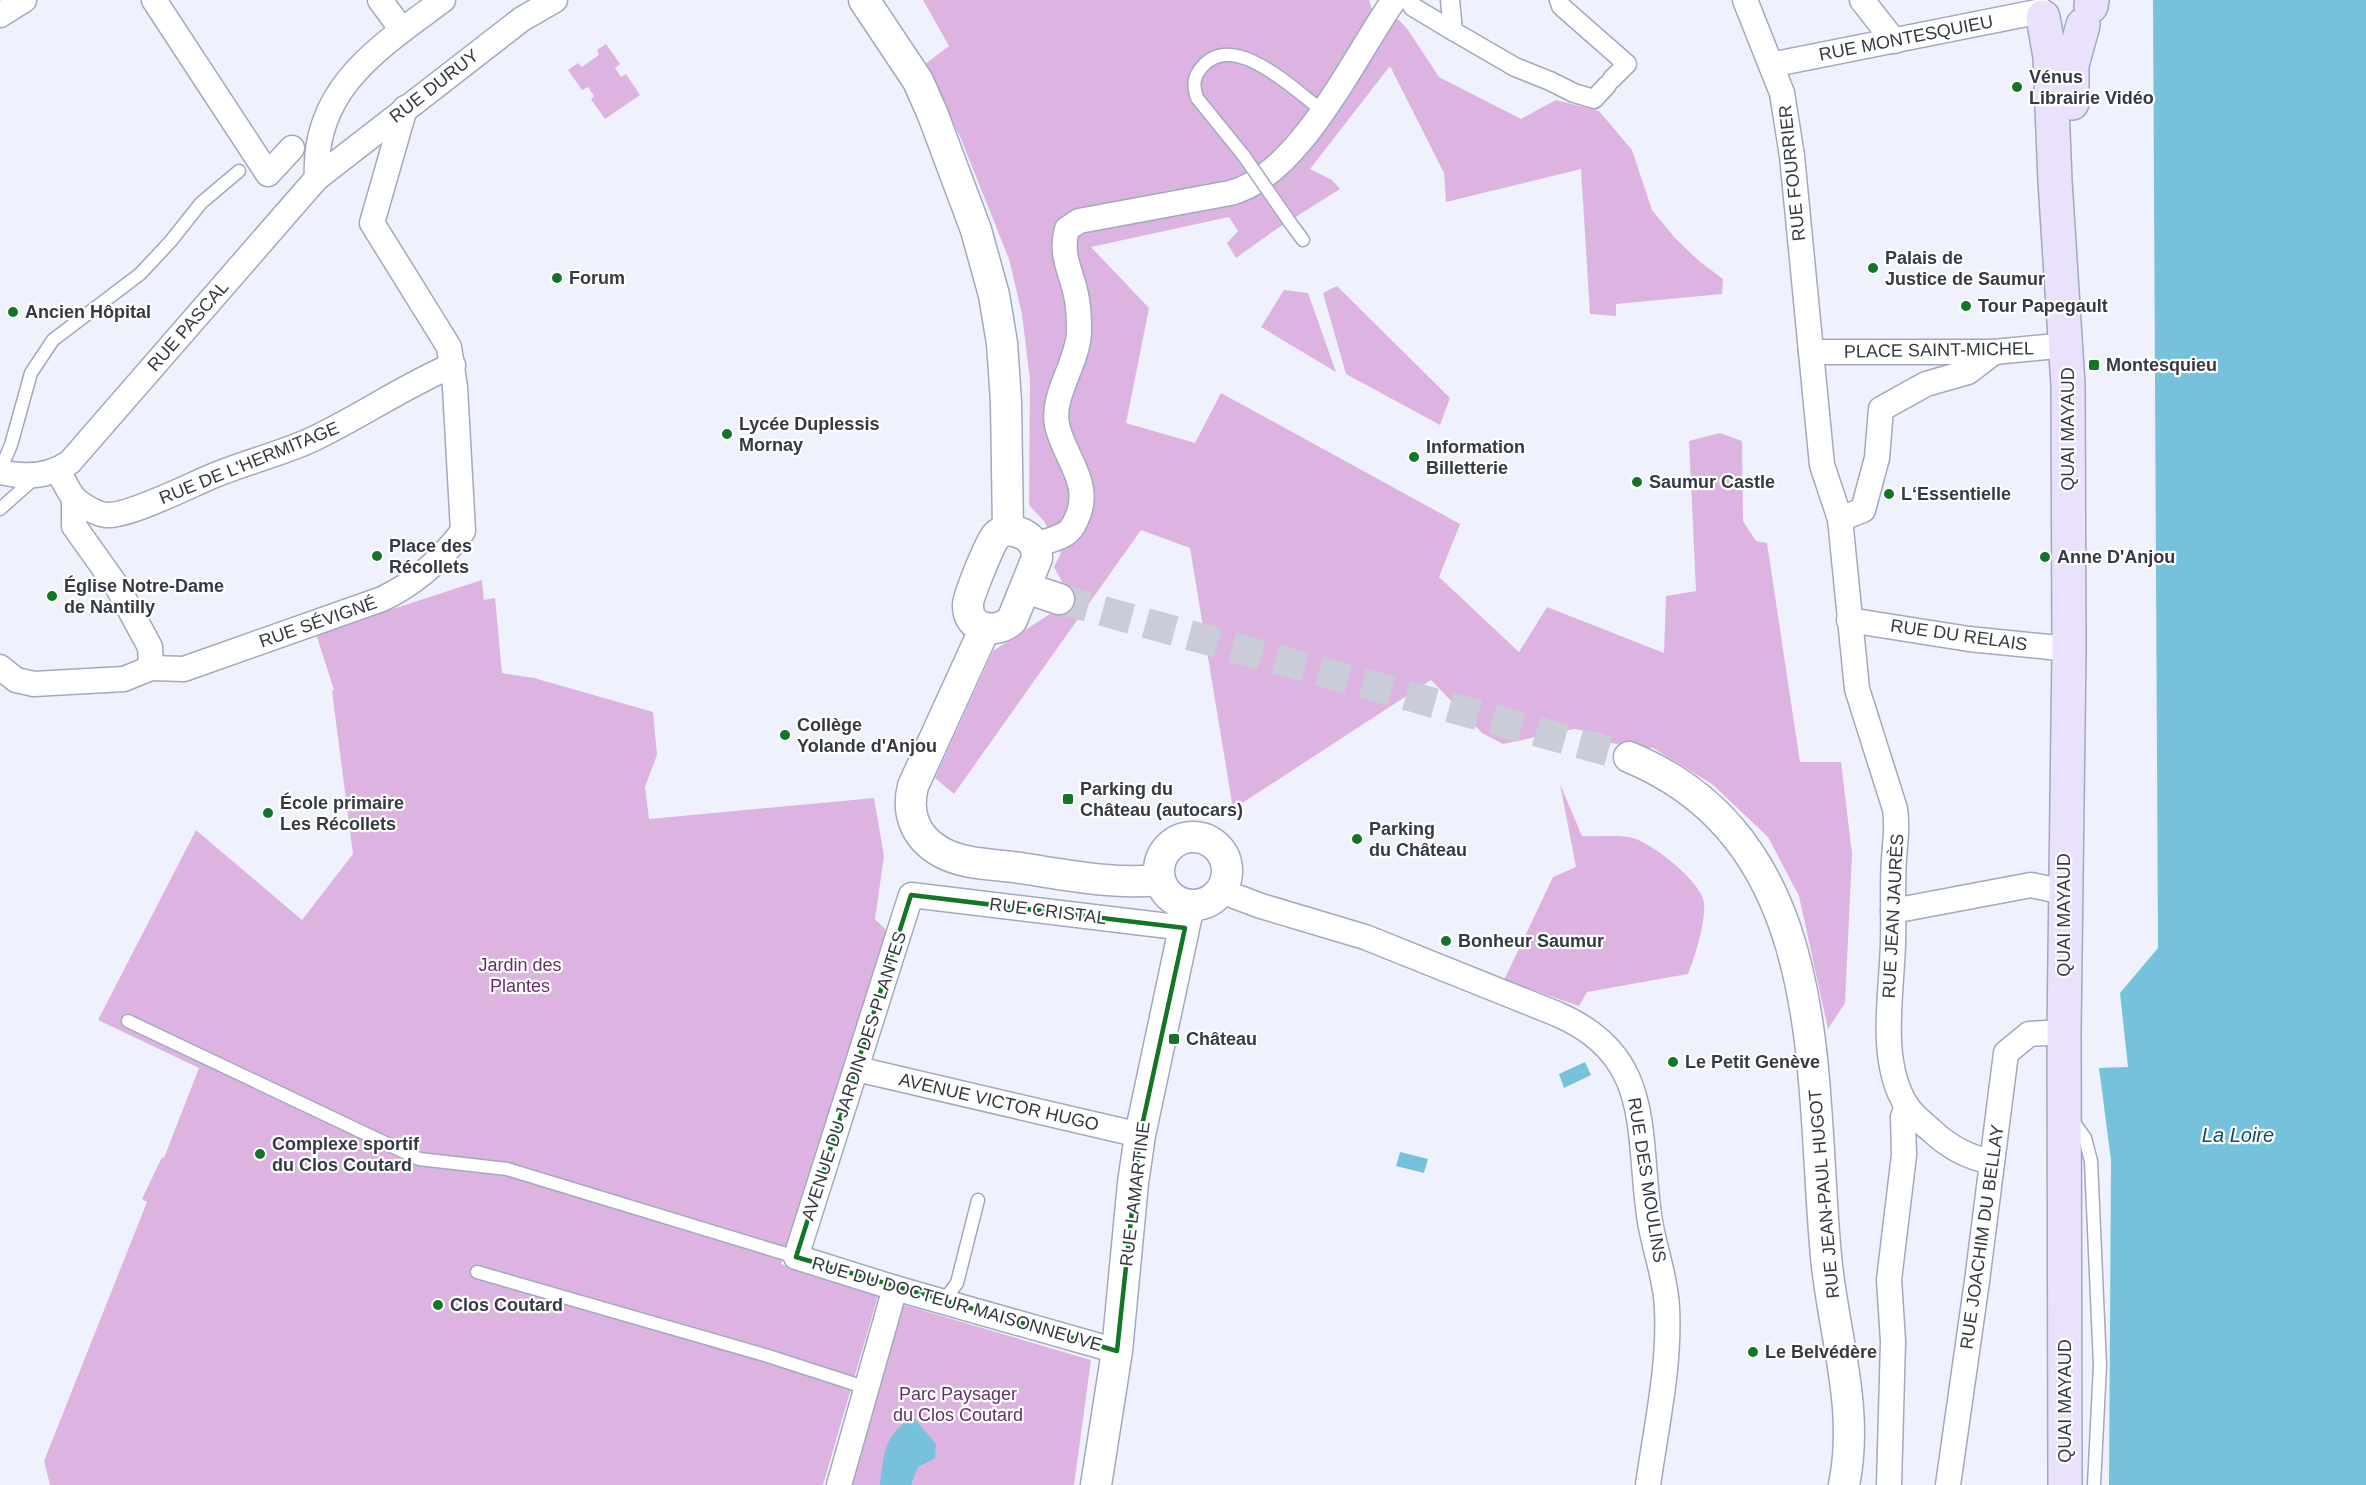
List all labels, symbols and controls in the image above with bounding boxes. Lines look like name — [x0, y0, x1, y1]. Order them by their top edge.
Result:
street label: RUE MONTESQUIEU — [1817, 11, 1995, 65]
street label: RUE DURUY — [386, 45, 482, 127]
place label: Vénus Librairie Vidéo — [2029, 67, 2154, 108]
marker: Vénus Librairie Vidéo — [2010, 80, 2024, 94]
street label: RUE FOURRIER — [1775, 104, 1809, 242]
place label: Palais de Justice de Saumur — [1885, 248, 2045, 289]
marker: Palais de Justice de Saumur — [1866, 261, 1880, 275]
place label: Forum — [569, 268, 625, 288]
marker: Forum — [550, 271, 564, 285]
street label: RUE PASCAL — [143, 277, 233, 375]
place label: Tour Papegault — [1978, 296, 2108, 316]
marker: Tour Papegault — [1959, 299, 1973, 313]
place label: Ancien Hôpital — [25, 302, 151, 322]
marker: Ancien Hôpital — [6, 305, 20, 319]
street label: PLACE SAINT-MICHEL — [1844, 338, 2034, 362]
place label: Montesquieu — [2106, 355, 2217, 375]
marker: Montesquieu — [2087, 358, 2101, 372]
street label: QUAI MAYAUD — [2058, 367, 2078, 491]
place label: Lycée Duplessis Mornay — [739, 414, 879, 455]
street label: RUE DE L'HERMITAGE — [156, 418, 342, 508]
marker: Lycée Duplessis Mornay — [720, 427, 734, 441]
place label: Information Billetterie — [1426, 437, 1525, 478]
marker: Information Billetterie — [1407, 450, 1421, 464]
place label: Saumur Castle — [1649, 472, 1775, 492]
marker: Saumur Castle — [1630, 475, 1644, 489]
place label: L‘Essentielle — [1901, 484, 2011, 504]
marker: L‘Essentielle — [1882, 487, 1896, 501]
place label: Place des Récollets — [389, 536, 472, 577]
place label: Anne D'Anjou — [2057, 547, 2175, 567]
marker: Place des Récollets — [370, 549, 384, 563]
marker: Anne D'Anjou — [2038, 550, 2052, 564]
place label: Église Notre-Dame de Nantilly — [64, 575, 224, 617]
marker: Église Notre-Dame de Nantilly — [45, 589, 59, 603]
street label: RUE SÉVIGNÉ — [257, 593, 379, 651]
street label: RUE DU RELAIS — [1889, 615, 2029, 655]
place label: Collège Yolande d'Anjou — [797, 715, 937, 756]
marker: Collège Yolande d'Anjou — [778, 728, 792, 742]
place label: Parking du Château (autocars) — [1080, 779, 1243, 820]
place label: École primaire Les Récollets — [280, 792, 404, 834]
marker: Parking du Château (autocars) — [1061, 792, 1075, 806]
marker: École primaire Les Récollets — [261, 806, 275, 820]
place label: Parking du Château — [1369, 819, 1467, 860]
marker: Parking du Château — [1350, 832, 1364, 846]
street label: RUE JEAN JAURÈS — [1879, 833, 1907, 999]
street label: QUAI MAYAUD — [2054, 853, 2074, 977]
street label: RUE CRISTAL — [988, 894, 1108, 928]
street label: AVENUE DU JARDIN DES PLANTES — [798, 929, 910, 1223]
place label: Bonheur Saumur — [1458, 931, 1604, 951]
marker: Bonheur Saumur — [1439, 934, 1453, 948]
park label: Jardin des Plantes — [478, 955, 562, 996]
place label: Château — [1186, 1029, 1257, 1049]
marker: Château — [1167, 1032, 1181, 1046]
place label: Le Petit Genève — [1685, 1052, 1820, 1072]
marker: Le Petit Genève — [1666, 1055, 1680, 1069]
street label: AVENUE VICTOR HUGO — [897, 1069, 1101, 1135]
street label: RUE JEAN-PAUL HUGOT — [1805, 1089, 1843, 1299]
street label: RUE DES MOULINS — [1624, 1096, 1670, 1264]
street label: RUE LAMARTINE — [1116, 1120, 1154, 1268]
street label: RUE JOACHIM DU BELLAY — [1956, 1123, 2008, 1351]
water label: La Loire — [2202, 1124, 2274, 1146]
place label: Complexe sportif du Clos Coutard — [272, 1134, 420, 1175]
marker: Complexe sportif du Clos Coutard — [253, 1147, 267, 1161]
street label: RUE DU DOCTEUR MAISONNEUVE — [810, 1253, 1104, 1355]
place label: Clos Coutard — [450, 1295, 563, 1315]
marker: Clos Coutard — [431, 1298, 445, 1312]
street label: QUAI MAYAUD — [2055, 1339, 2075, 1463]
place label: Le Belvédère — [1765, 1342, 1877, 1362]
marker: Le Belvédère — [1746, 1345, 1760, 1359]
park label: Parc Paysager du Clos Coutard — [893, 1384, 1023, 1425]

